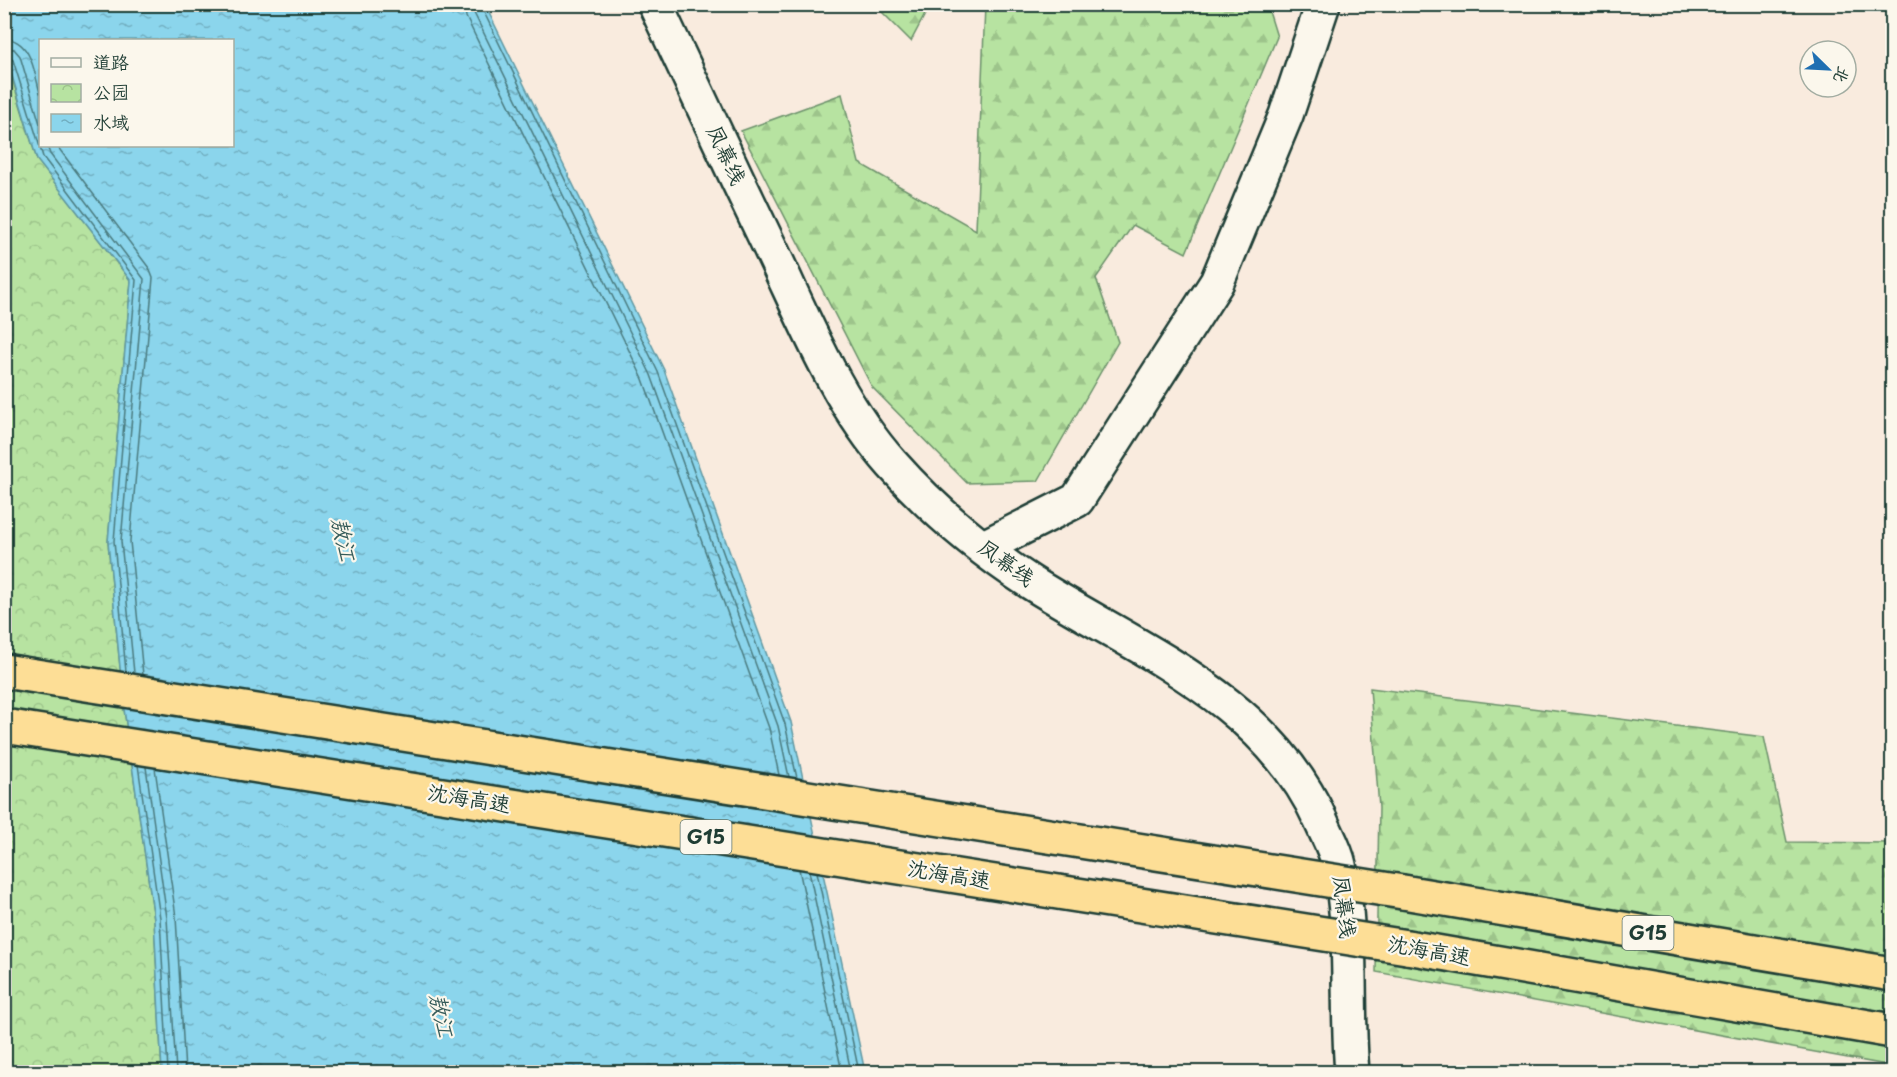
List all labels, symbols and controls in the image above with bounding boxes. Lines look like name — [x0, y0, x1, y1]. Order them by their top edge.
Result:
legend — [39, 39, 234, 147]
north arrow — [1798, 39, 1858, 99]
text: 道路 — [93, 48, 129, 75]
text: 北 — [1828, 63, 1857, 88]
text: 公园 — [93, 78, 129, 105]
text: 水域 — [93, 108, 129, 135]
street label: 凤幕线 — [700, 119, 756, 189]
water label: 敖江 — [325, 514, 366, 565]
street label: 凤幕线 — [972, 530, 1042, 593]
street label: 沈海高速 — [425, 775, 513, 819]
road number: G15 — [680, 820, 732, 854]
street label: 沈海高速 — [905, 851, 993, 895]
street label: 凤幕线 — [1326, 874, 1366, 940]
road number: G15 — [1622, 916, 1674, 950]
street label: 沈海高速 — [1385, 926, 1473, 972]
water label: 敖江 — [423, 990, 464, 1041]

